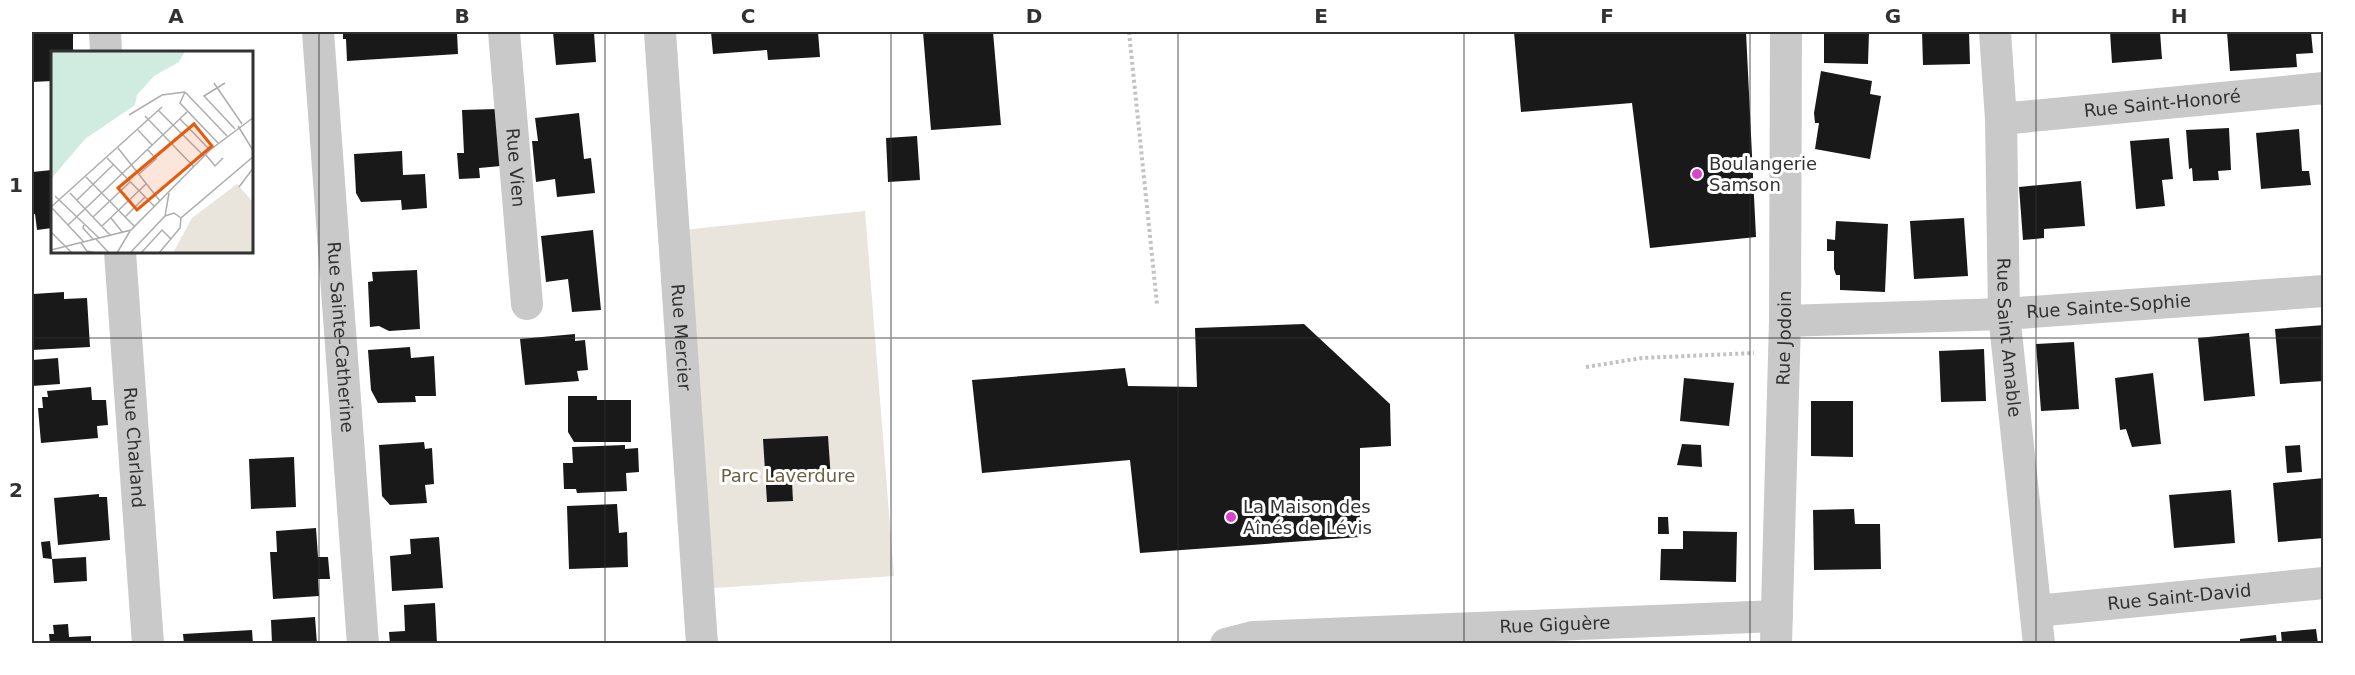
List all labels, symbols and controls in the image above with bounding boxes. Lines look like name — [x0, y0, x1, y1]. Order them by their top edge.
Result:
text: A — [168, 4, 184, 28]
text: B — [454, 4, 470, 28]
text: C — [741, 4, 755, 28]
text: D — [1026, 4, 1042, 28]
text: E — [1314, 4, 1328, 28]
text: F — [1600, 4, 1614, 28]
text: G — [1885, 4, 1901, 28]
text: H — [2171, 4, 2187, 28]
inset map — [51, 51, 254, 254]
street label: Rue Saint-Honoré — [2083, 85, 2242, 121]
street label: Rue Vien — [502, 127, 530, 208]
place label: Boulangerie Samson — [1709, 153, 1817, 195]
marker: Boulangerie Samson — [1690, 167, 1704, 181]
text: 1 — [9, 173, 23, 197]
street label: Rue Sainte-Catherine — [323, 241, 358, 433]
street label: Rue Saint Amable — [1993, 258, 2026, 418]
street label: Rue Mercier — [667, 283, 696, 392]
street label: Rue Sainte-Sophie — [2026, 290, 2192, 322]
street label: Rue Jodoin — [1772, 291, 1795, 386]
street label: Rue Charland — [120, 386, 149, 509]
park label: Parc Laverdure — [721, 465, 855, 486]
text: 2 — [9, 478, 23, 502]
place label: La Maison des Aînés de Lévis — [1243, 496, 1372, 538]
marker: La Maison des Aînés de Lévis — [1224, 510, 1238, 524]
street label: Rue Saint-David — [2106, 579, 2252, 614]
street label: Rue Giguère — [1499, 612, 1611, 637]

